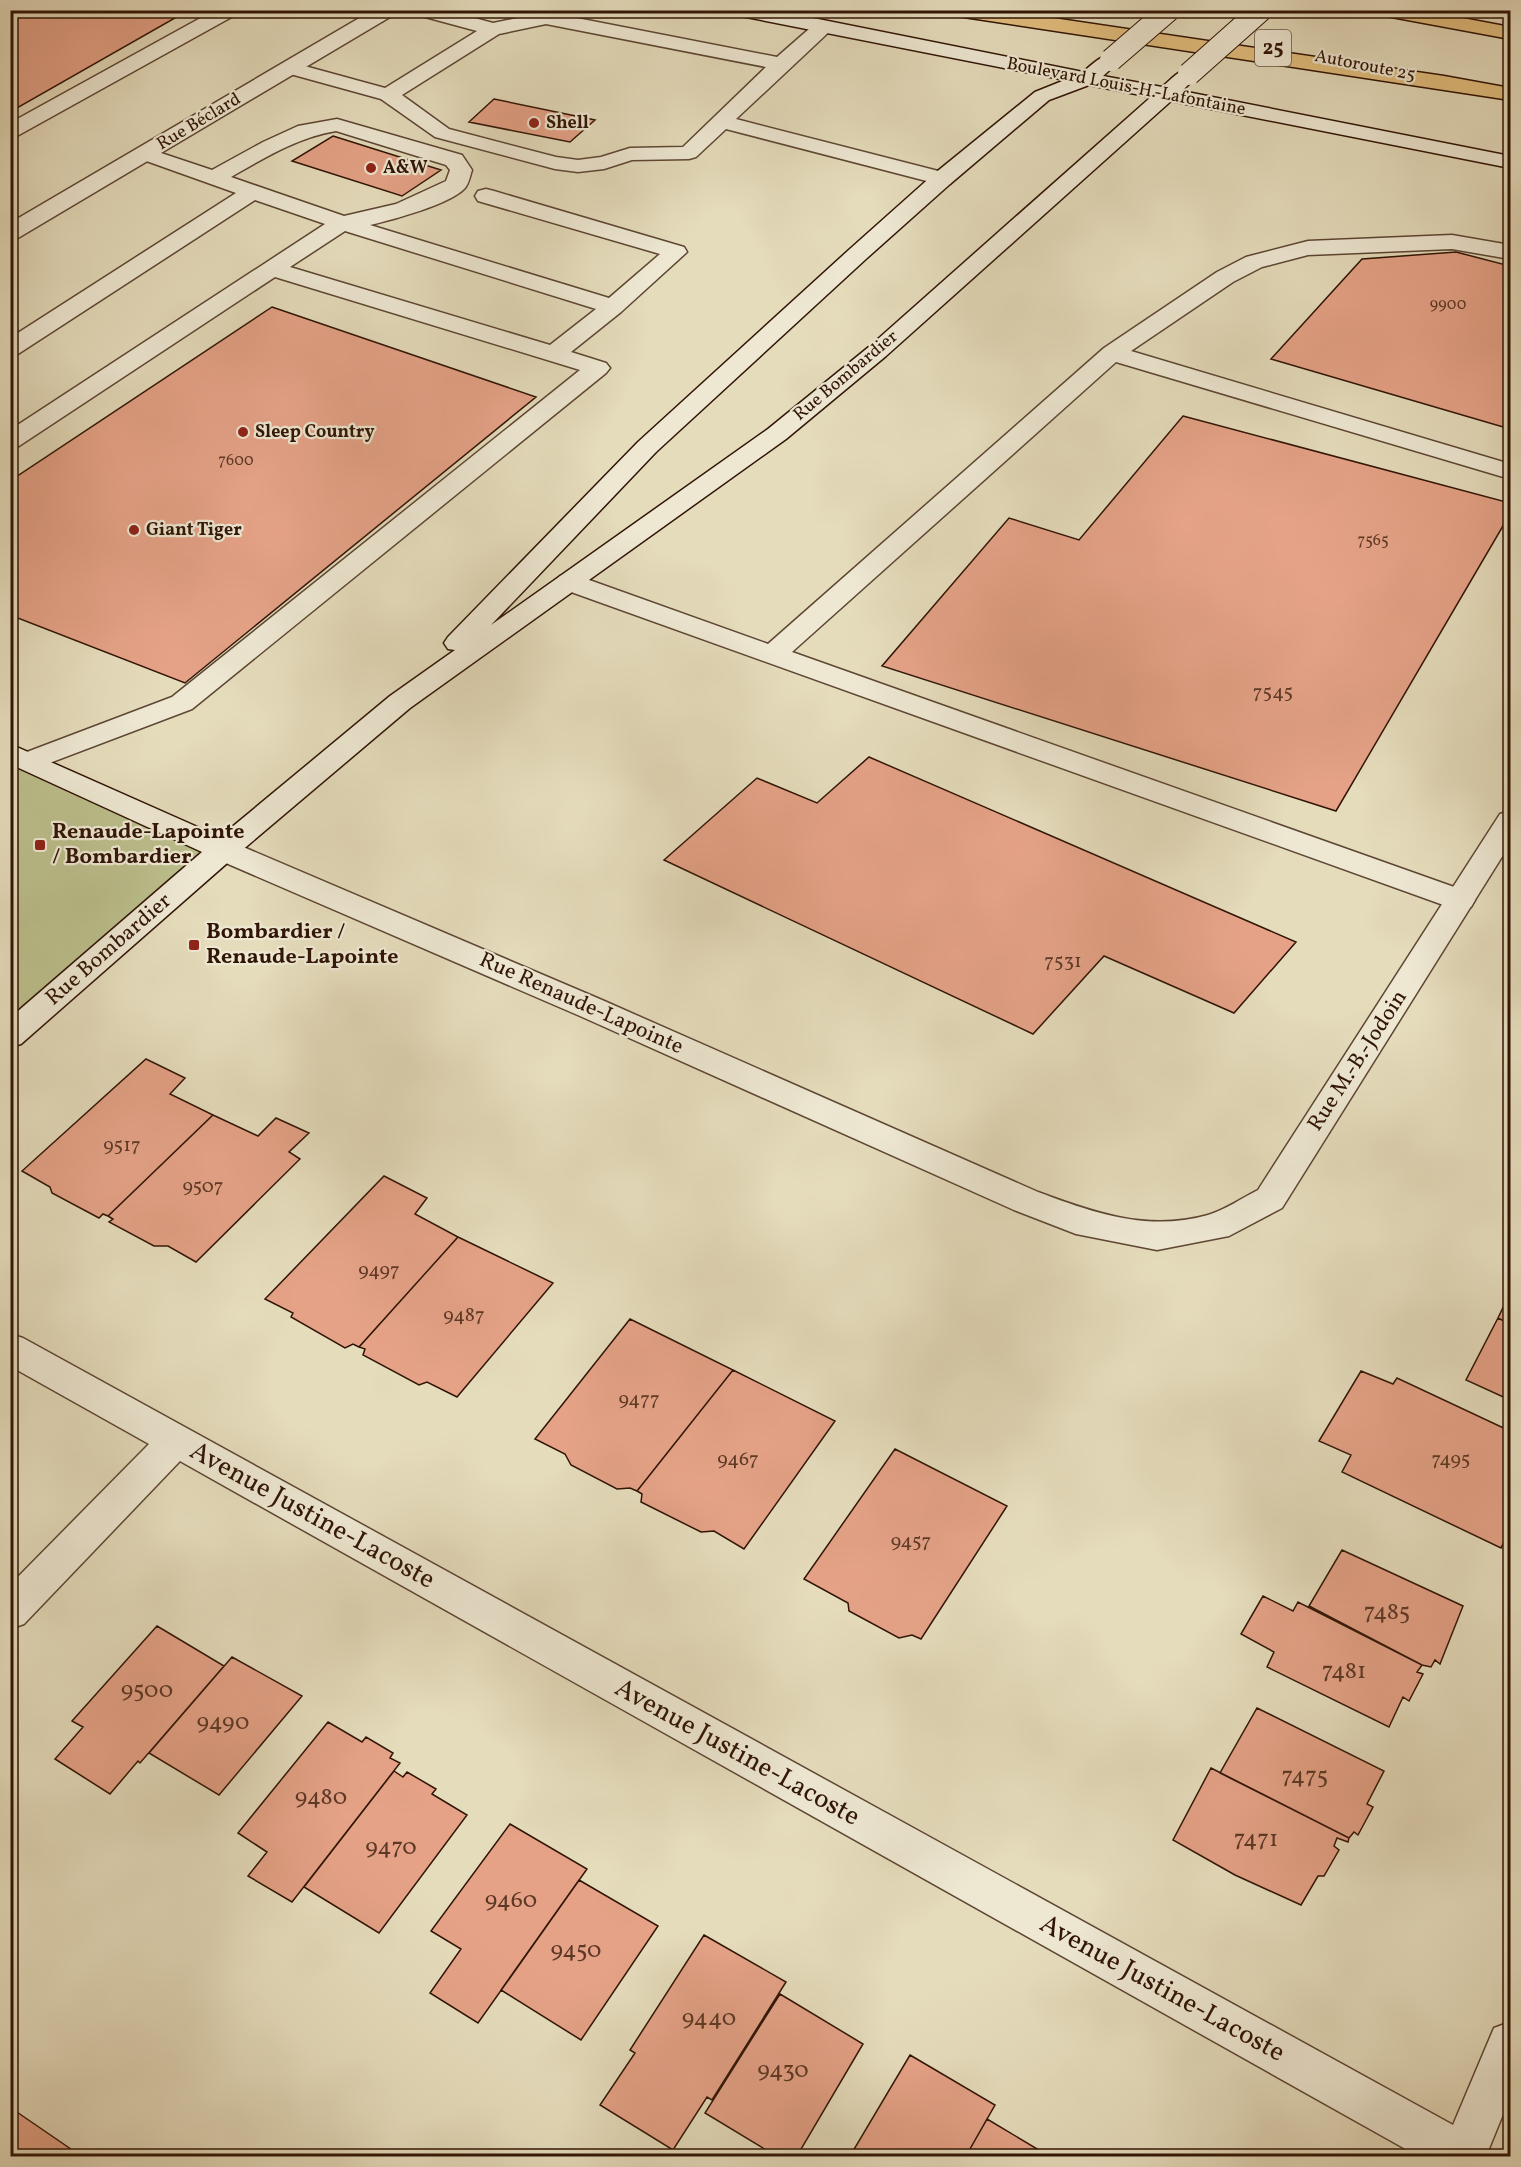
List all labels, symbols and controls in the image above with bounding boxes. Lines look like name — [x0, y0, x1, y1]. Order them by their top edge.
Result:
road number: 25 — [1255, 30, 1291, 66]
street label: Autoroute 25 — [1313, 44, 1417, 88]
street label: Boulevard Louis-H.-Lafontaine — [1004, 52, 1248, 122]
street label: Rue Béclard — [152, 87, 246, 157]
place label: Shell — [546, 111, 589, 136]
marker: Shell — [527, 116, 541, 130]
place label: A&W — [383, 156, 428, 181]
marker: A&W — [364, 161, 378, 175]
house number: 9900 — [1430, 294, 1466, 316]
street label: Rue Bombardier — [788, 325, 904, 427]
place label: Sleep Country — [255, 420, 375, 445]
marker: Sleep Country — [236, 425, 250, 439]
house number: 7600 — [218, 450, 254, 472]
place label: Giant Tiger — [146, 518, 242, 543]
marker: Giant Tiger — [127, 523, 141, 537]
house number: 7565 — [1357, 530, 1389, 552]
house number: 7545 — [1253, 679, 1293, 707]
place label: Renaude-Lapointe / Bombardier — [52, 817, 244, 873]
marker: Renaude-Lapointe / Bombardier — [33, 838, 47, 852]
street label: Rue Bombardier — [39, 886, 179, 1014]
place label: Bombardier / Renaude-Lapointe — [206, 917, 398, 973]
marker: Bombardier / Renaude-Lapointe — [187, 938, 201, 952]
street label: Rue Renaude-Lapointe — [474, 945, 688, 1063]
house number: 7531 — [1044, 948, 1082, 976]
street label: Rue M.-B.-Jodoin — [1301, 984, 1415, 1138]
house number: 9517 — [103, 1132, 141, 1160]
house number: 9507 — [182, 1173, 224, 1201]
house number: 9497 — [358, 1257, 400, 1285]
house number: 9487 — [443, 1302, 485, 1330]
house number: 9477 — [618, 1386, 660, 1414]
street label: Avenue Justine-Lacoste — [183, 1433, 441, 1599]
house number: 9467 — [717, 1446, 759, 1474]
house number: 7495 — [1432, 1446, 1470, 1474]
house number: 9457 — [891, 1528, 931, 1556]
house number: 7485 — [1364, 1596, 1410, 1630]
house number: 7481 — [1322, 1655, 1366, 1689]
street label: Avenue Justine-Lacoste — [608, 1670, 866, 1836]
house number: 9500 — [121, 1674, 173, 1708]
house number: 9490 — [197, 1706, 249, 1740]
house number: 7475 — [1282, 1760, 1328, 1794]
house number: 9480 — [295, 1781, 347, 1815]
house number: 7471 — [1234, 1823, 1278, 1857]
house number: 9470 — [365, 1831, 417, 1865]
house number: 9460 — [485, 1884, 537, 1918]
street label: Avenue Justine-Lacoste — [1033, 1906, 1291, 2072]
house number: 9450 — [551, 1934, 601, 1968]
house number: 9440 — [682, 2002, 736, 2036]
house number: 9430 — [757, 2054, 809, 2088]

